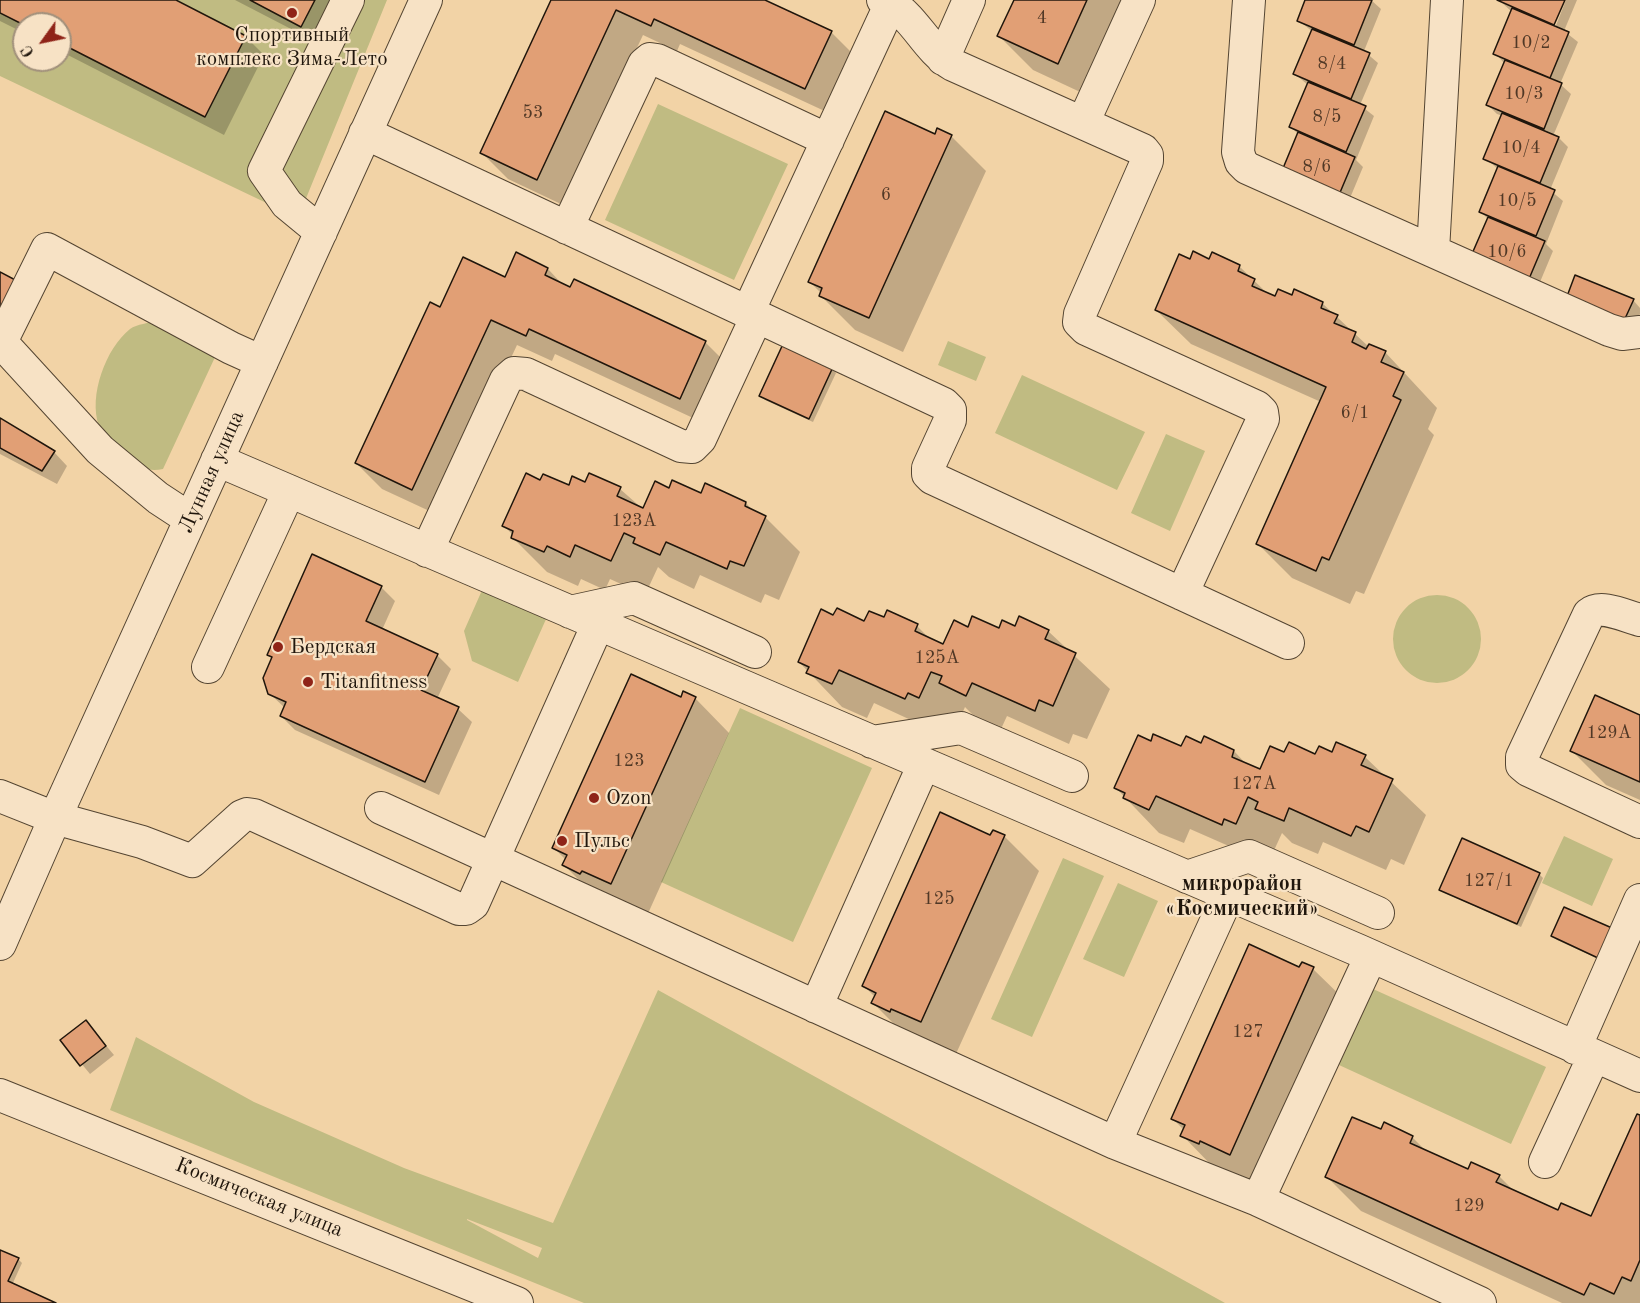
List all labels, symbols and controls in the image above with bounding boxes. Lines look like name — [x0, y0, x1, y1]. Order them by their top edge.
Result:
marker: Спортивный комплекс Зима-Лето — [285, 6, 299, 20]
house number: 4 — [1037, 7, 1047, 29]
north arrow — [12, 12, 72, 72]
place label: Спортивный комплекс Зима-Лето — [196, 22, 388, 72]
house number: 10/2 — [1511, 32, 1551, 54]
text: С — [19, 42, 38, 60]
house number: 8/4 — [1318, 53, 1346, 75]
house number: 10/3 — [1504, 83, 1544, 105]
house number: 53 — [523, 102, 543, 124]
house number: 8/5 — [1313, 106, 1341, 128]
house number: 10/4 — [1501, 137, 1541, 159]
house number: 8/6 — [1303, 156, 1331, 178]
house number: 6 — [881, 184, 891, 206]
house number: 10/5 — [1497, 190, 1537, 212]
house number: 10/6 — [1487, 241, 1527, 263]
house number: 6/1 — [1341, 402, 1369, 424]
street label: Лунная улица — [174, 407, 250, 537]
house number: 123А — [611, 510, 657, 532]
place label: Бердская — [290, 634, 376, 660]
marker: Бердская — [271, 640, 285, 654]
house number: 125А — [914, 647, 960, 669]
place label: Titanfitness — [320, 669, 427, 695]
marker: Titanfitness — [301, 675, 315, 689]
house number: 129А — [1586, 722, 1632, 744]
house number: 123 — [613, 750, 645, 772]
house number: 127А — [1231, 773, 1277, 795]
place label: Ozon — [606, 785, 652, 811]
marker: Ozon — [587, 791, 601, 805]
place label: Пульс — [574, 828, 630, 854]
marker: Пульс — [555, 834, 569, 848]
house number: 127/1 — [1464, 870, 1514, 892]
district label: микрорайон «Космический» — [1165, 871, 1319, 922]
house number: 125 — [923, 888, 955, 910]
house number: 127 — [1232, 1021, 1264, 1043]
street label: Космическая улица — [171, 1153, 347, 1243]
house number: 129 — [1453, 1195, 1485, 1217]

